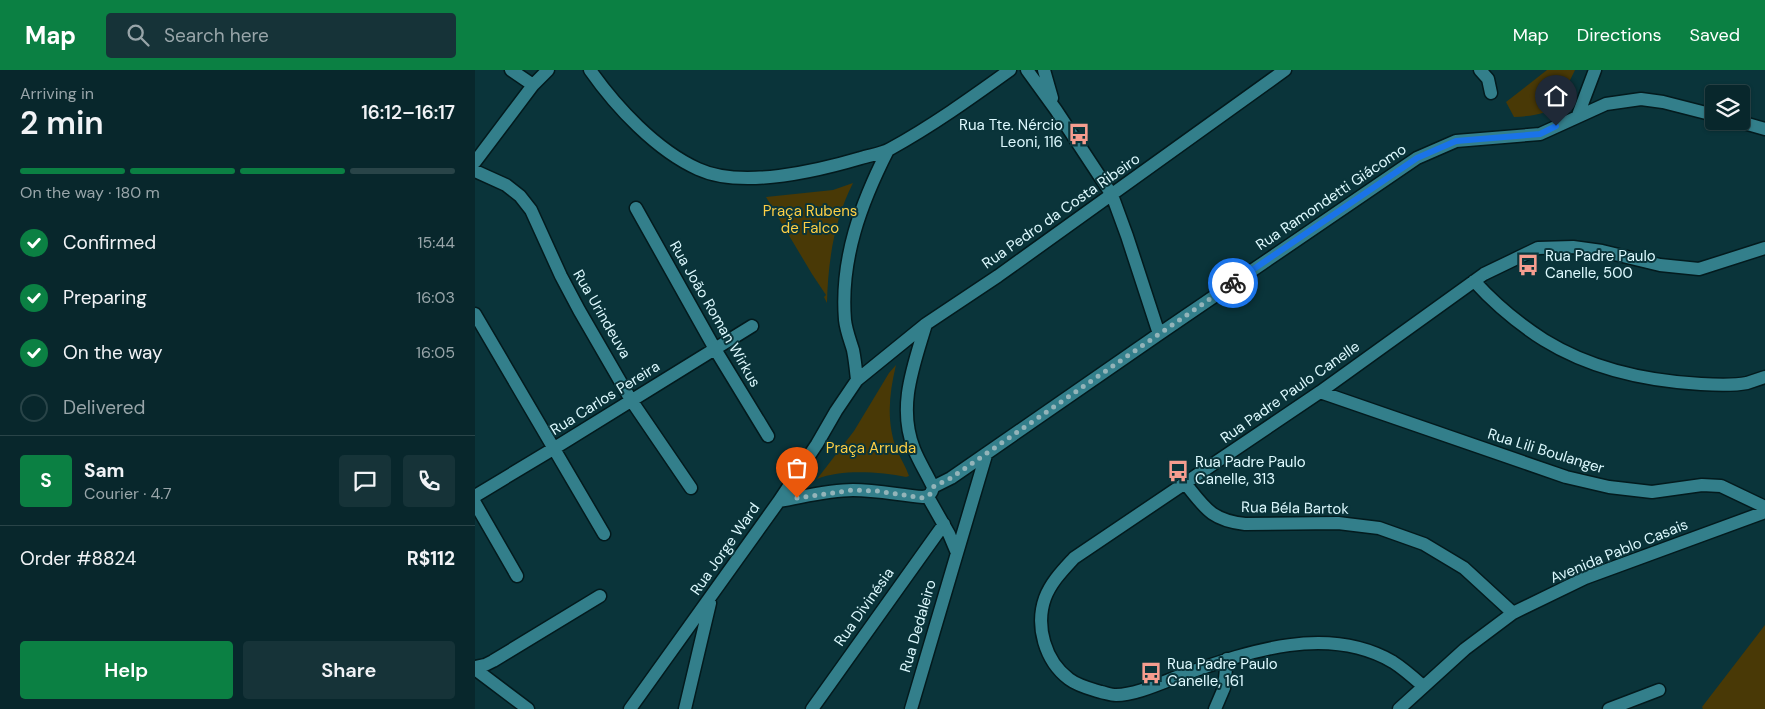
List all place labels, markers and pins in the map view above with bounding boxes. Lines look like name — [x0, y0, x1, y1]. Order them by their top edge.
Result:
pin — [1535, 75, 1577, 126]
place label: Rua Tte. Nércio Leoni, 116 — [959, 115, 1063, 152]
bus stop icon: Rua Tte. Nércio Leoni, 116 — [1066, 121, 1092, 147]
place label: Rua Padre Paulo Canelle, 500 — [1545, 246, 1656, 283]
bus stop icon: Rua Padre Paulo Canelle, 500 — [1515, 252, 1541, 278]
pin — [776, 447, 818, 498]
place label: Rua Padre Paulo Canelle, 313 — [1195, 452, 1306, 489]
bus stop icon: Rua Padre Paulo Canelle, 313 — [1165, 458, 1191, 484]
place label: Rua Padre Paulo Canelle, 161 — [1167, 654, 1278, 691]
bus stop icon: Rua Padre Paulo Canelle, 161 — [1138, 660, 1164, 686]

